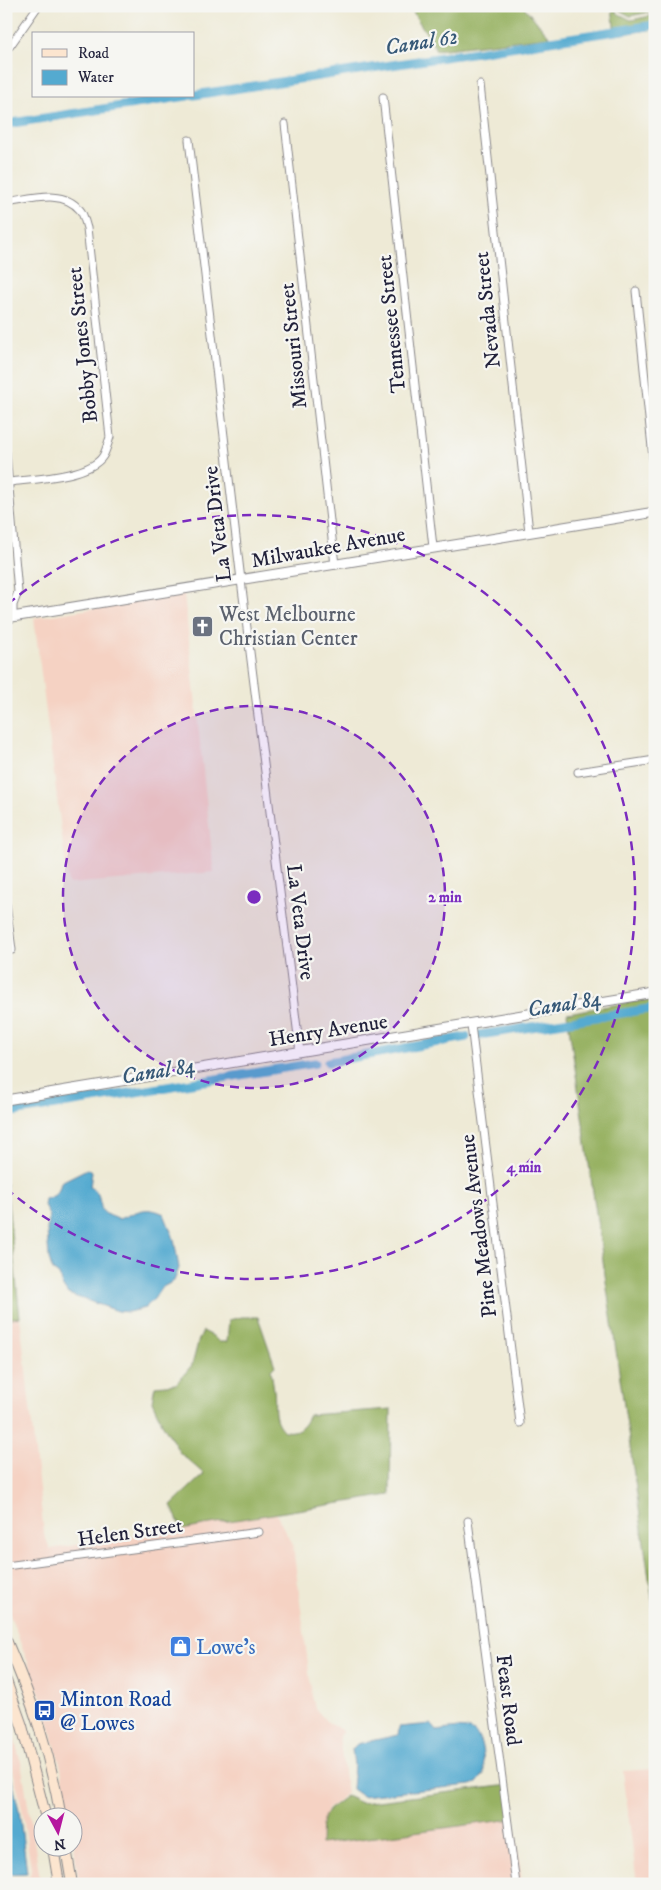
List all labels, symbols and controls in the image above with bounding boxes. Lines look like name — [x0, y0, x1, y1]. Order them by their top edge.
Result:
water label: Canal 62 — [383, 23, 460, 62]
legend — [32, 32, 195, 98]
text: Road — [78, 44, 110, 63]
text: Water — [77, 68, 114, 87]
street label: Nevada Street — [469, 250, 507, 370]
street label: Tennessee Street — [372, 253, 412, 394]
street label: Bobby Jones Street — [62, 265, 104, 424]
street label: Missouri Street — [274, 281, 314, 410]
street label: La Veta Drive — [198, 464, 238, 583]
street label: Milwaukee Avenue — [249, 522, 407, 574]
place label: West Melbourne Christian Center — [218, 602, 358, 652]
church icon: West Melbourne Christian Center — [191, 614, 215, 638]
street label: La Veta Drive — [280, 863, 320, 982]
centre of rings — [245, 888, 263, 906]
text: 2 min — [428, 888, 462, 907]
water label: Canal 84 — [525, 985, 603, 1024]
street label: Henry Avenue — [267, 1009, 390, 1053]
water label: Canal 84 — [119, 1052, 197, 1091]
street label: Pine Meadows Avenue — [455, 1133, 503, 1319]
text: 4 min — [506, 1158, 542, 1177]
street label: Helen Street — [76, 1513, 185, 1553]
shop icon: Lowe's — [168, 1635, 192, 1659]
place label: Lowe's — [196, 1635, 256, 1661]
street label: Feast Road — [490, 1653, 527, 1748]
place label: Minton Road @ Lowes — [60, 1687, 172, 1737]
bus stop icon: Minton Road @ Lowes — [32, 1699, 56, 1723]
north arrow — [32, 1808, 82, 1858]
text: N — [52, 1834, 66, 1854]

